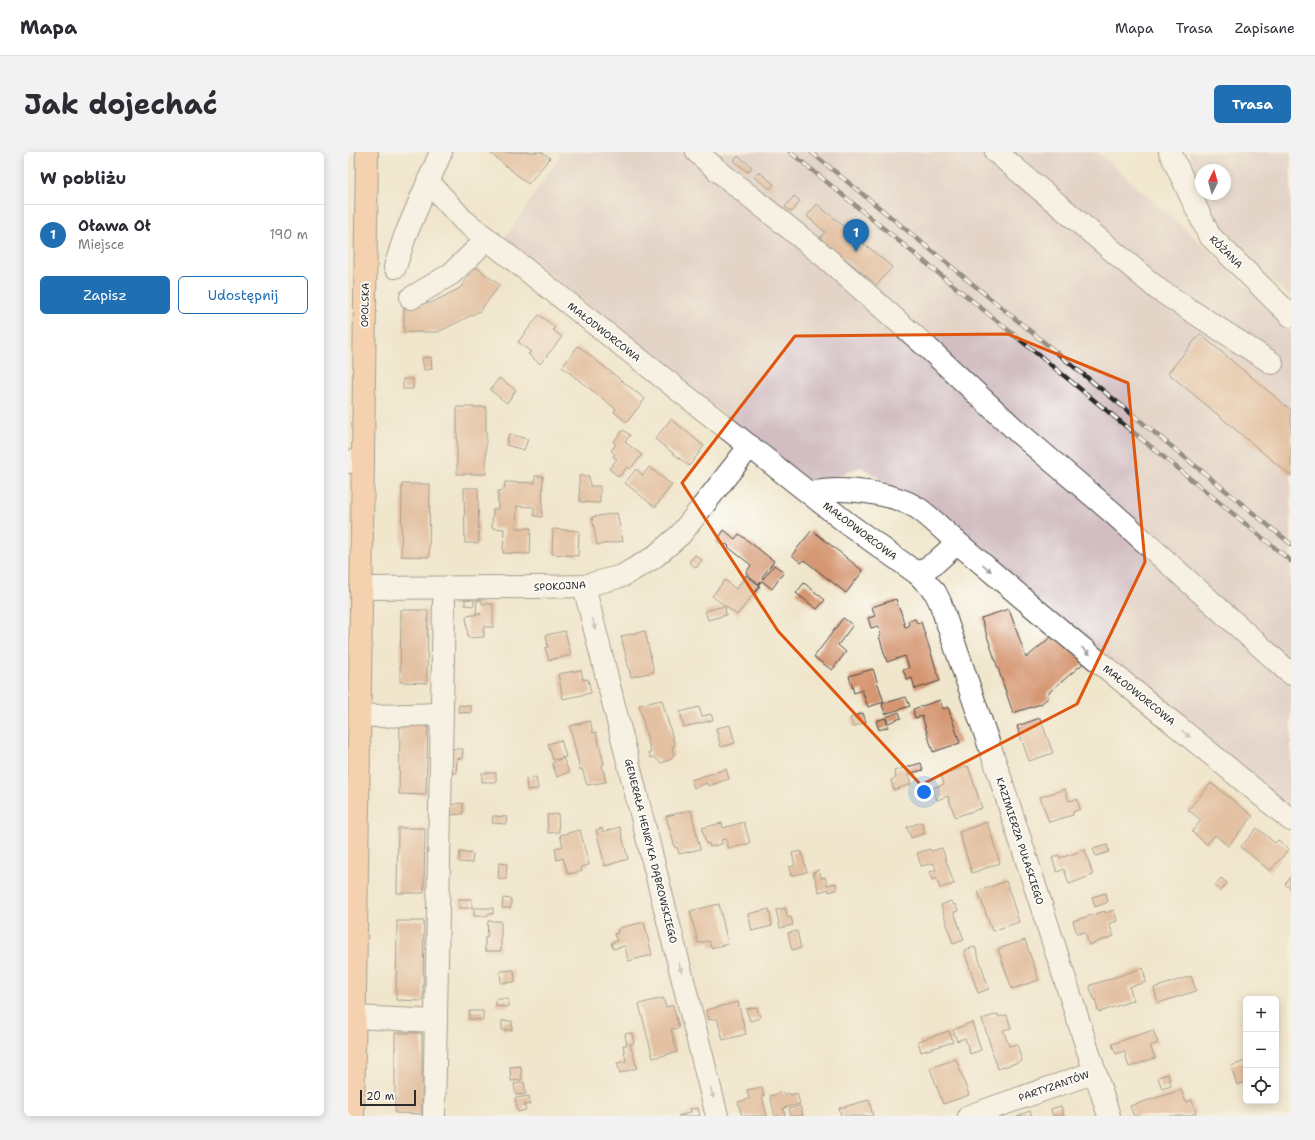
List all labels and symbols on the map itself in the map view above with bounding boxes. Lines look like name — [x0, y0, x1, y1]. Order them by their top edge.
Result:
north arrow — [1195, 164, 1231, 200]
pin: 1 — [843, 219, 869, 252]
street label: RÓŻANA — [1207, 233, 1245, 271]
street label: OPOLSKA — [358, 283, 372, 327]
street label: MAŁODWORCOWA — [565, 299, 643, 365]
street label: MAŁODWORCOWA — [821, 499, 899, 563]
one-way arrow — [981, 563, 992, 572]
street label: SPOKOJNA — [534, 578, 586, 594]
one-way arrow — [591, 618, 597, 630]
one-way arrow — [1081, 647, 1091, 656]
street label: MAŁODWORCOWA — [1100, 662, 1178, 728]
one-way arrow — [1181, 730, 1192, 738]
street label: GENERAŁA HENRYKA DĄBROWSKIEGO — [622, 757, 680, 945]
street label: KAZIMIERZA PUŁASKIEGO — [993, 776, 1047, 906]
your location — [914, 782, 934, 802]
one-way arrow — [677, 962, 683, 974]
street label: PARTYZANTÓW — [1017, 1068, 1092, 1104]
scale bar — [360, 1088, 416, 1107]
one-way arrow — [709, 1088, 715, 1100]

